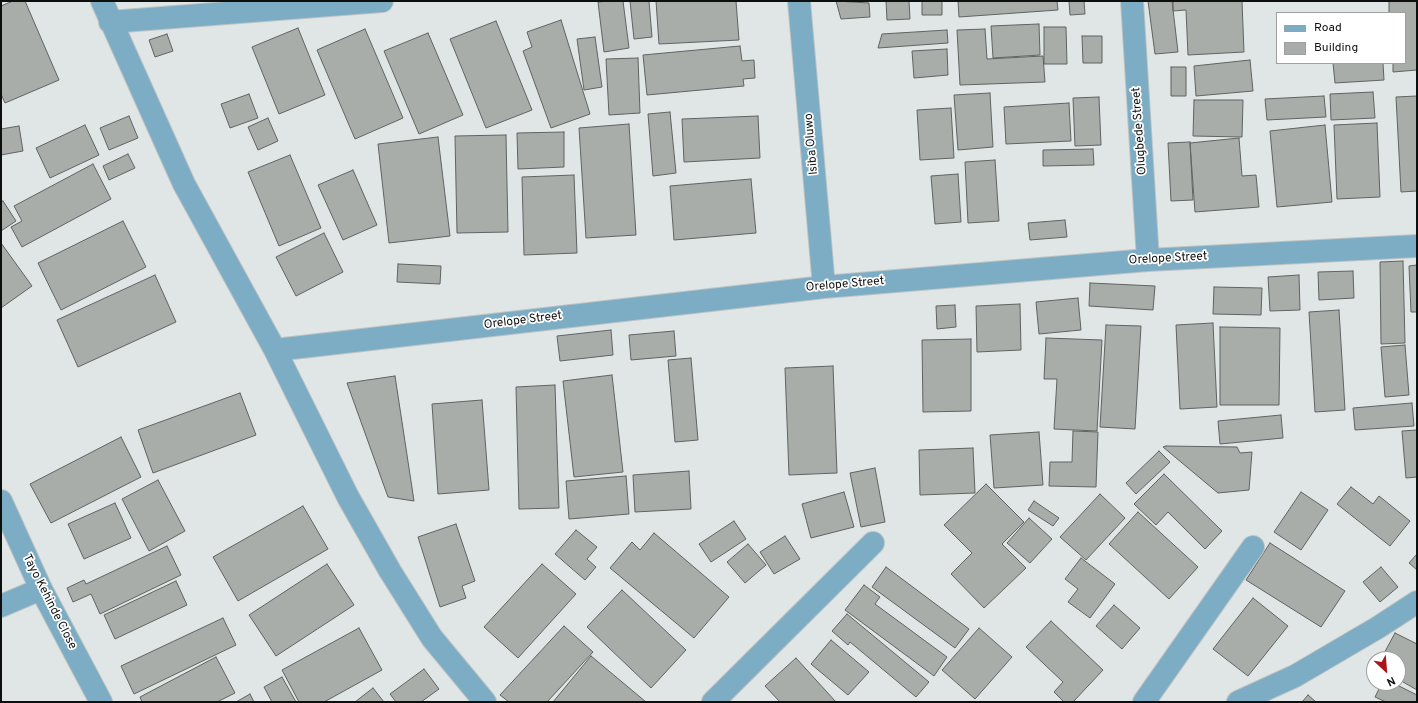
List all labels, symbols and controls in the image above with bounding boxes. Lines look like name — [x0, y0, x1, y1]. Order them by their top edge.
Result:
legend — [1276, 12, 1406, 64]
text: Road — [1314, 20, 1342, 36]
text: Building — [1314, 40, 1358, 56]
street label: Olugbede Street — [1130, 87, 1150, 175]
street label: Isiba Oluwo — [802, 113, 822, 175]
street label: Orelope Street — [1128, 250, 1208, 268]
street label: Orelope Street — [805, 274, 885, 296]
street label: Orelope Street — [483, 309, 563, 333]
street label: Tayo Kehinde Close — [19, 552, 79, 652]
north arrow — [1366, 651, 1406, 691]
text: N — [1384, 673, 1397, 689]

